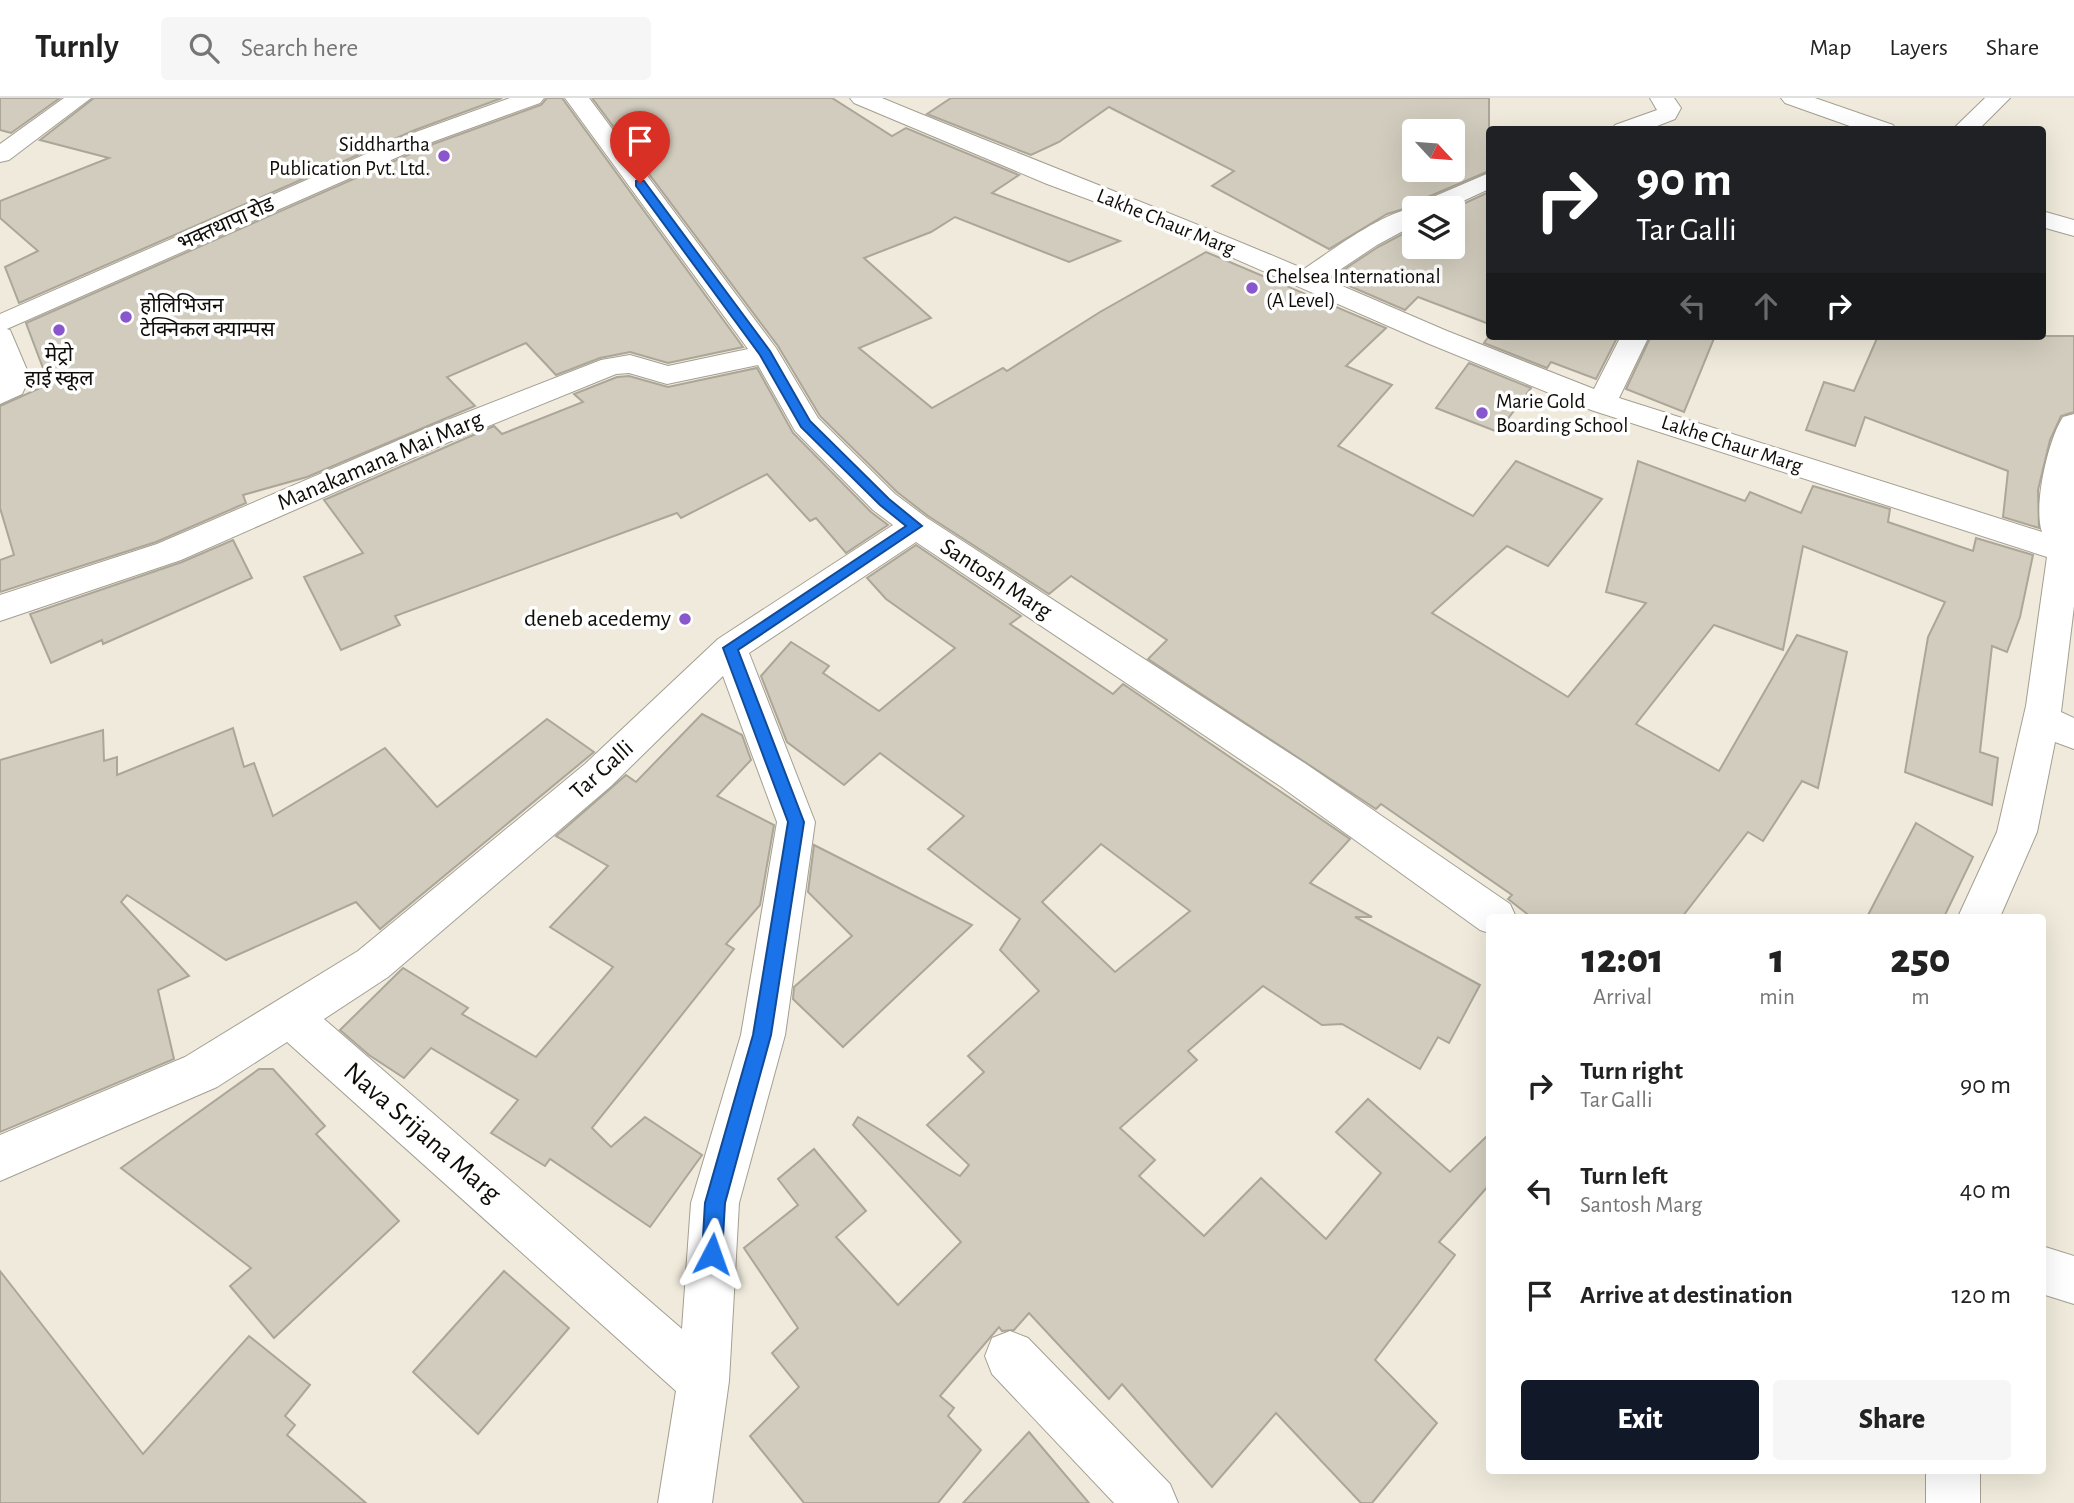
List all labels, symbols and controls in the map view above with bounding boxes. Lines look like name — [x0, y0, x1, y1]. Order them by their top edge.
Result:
search box — [161, 17, 651, 80]
icon: search — [185, 29, 223, 67]
text: Turnly — [35, 31, 119, 64]
text: Search here — [241, 35, 358, 61]
text: Map — [1809, 36, 1851, 60]
text: Layers — [1889, 36, 1948, 60]
text: Share — [1986, 36, 2039, 60]
pin — [610, 111, 670, 183]
north arrow — [1402, 119, 1465, 182]
map controls — [1402, 119, 1465, 259]
icon: arrive — [621, 122, 659, 160]
place label: Siddhartha Publication Pvt. Ltd. — [269, 134, 430, 179]
marker: Siddhartha Publication Pvt. Ltd. — [436, 148, 452, 164]
icon: right — [1521, 154, 1612, 245]
text: 90 m — [1636, 156, 1732, 205]
street label: Lakhe Chaur Marg — [1094, 185, 1239, 260]
street label: भक्तथापा रोड — [174, 191, 278, 255]
button: layers — [1402, 196, 1465, 259]
text: Tar Galli — [1636, 214, 1737, 246]
place label: Chelsea International (A Level) — [1266, 266, 1441, 311]
marker: Chelsea International (A Level) — [1244, 280, 1260, 296]
icon: left — [1674, 287, 1712, 325]
icon: ahead — [1747, 287, 1785, 325]
icon: right — [1820, 287, 1858, 325]
place label: होलिभिजन टेक्निकल क्याम्पस — [140, 293, 275, 340]
marker: होलिभिजन टेक्निकल क्याम्पस — [118, 309, 134, 325]
marker: मेट्रो हाई स्कूल — [51, 322, 67, 338]
place label: मेट्रो हाई स्कूल — [25, 342, 94, 391]
place label: Marie Gold Boarding School — [1496, 391, 1628, 436]
marker: Marie Gold Boarding School — [1474, 405, 1490, 421]
street label: Manakamana Mai Marg — [274, 407, 486, 515]
street label: Lakhe Chaur Marg — [1659, 411, 1806, 477]
street label: Santosh Marg — [936, 534, 1056, 624]
place label: deneb acedemy — [524, 607, 671, 631]
marker: deneb acedemy — [677, 611, 693, 627]
street label: Tar Galli — [566, 736, 638, 804]
text: 12:01 — [1581, 938, 1664, 980]
text: 1 — [1769, 938, 1785, 980]
text: 250 — [1890, 938, 1951, 980]
text: Arrival — [1593, 986, 1652, 1009]
text: min — [1759, 986, 1795, 1009]
text: m — [1911, 986, 1930, 1009]
street label: Nava Srijana Marg — [338, 1057, 506, 1209]
text: Turn right — [1580, 1058, 1683, 1084]
icon: right — [1521, 1067, 1559, 1105]
text: 90 m — [1960, 1072, 2011, 1098]
text: Tar Galli — [1580, 1089, 1653, 1112]
text: Turn left — [1580, 1163, 1668, 1189]
icon: left — [1521, 1172, 1559, 1210]
text: 40 m — [1960, 1177, 2011, 1203]
text: Santosh Marg — [1580, 1194, 1702, 1217]
position arrow — [675, 1217, 749, 1291]
icon: arrive — [1521, 1277, 1559, 1315]
text: Arrive at destination — [1580, 1282, 1793, 1308]
text: 120 m — [1951, 1282, 2011, 1308]
button: Exit — [1521, 1380, 1759, 1460]
button: Share — [1773, 1380, 2011, 1460]

